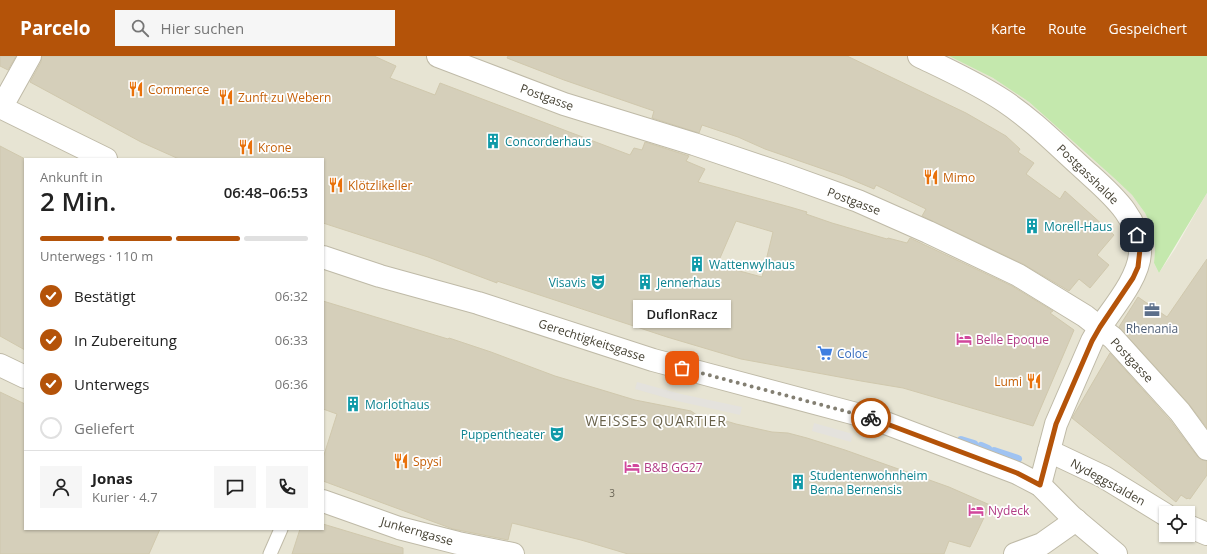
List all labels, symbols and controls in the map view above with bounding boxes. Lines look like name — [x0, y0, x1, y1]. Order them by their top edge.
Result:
search box — [115, 10, 395, 46]
text: Parcelo — [20, 15, 91, 41]
icon: search — [129, 17, 151, 39]
text: Hier suchen — [161, 18, 244, 38]
text: Karte — [991, 19, 1026, 38]
text: Route — [1048, 19, 1086, 38]
text: Gespeichert — [1108, 19, 1187, 38]
street label: Postgasse — [518, 79, 576, 115]
restaurant icon: Commerce — [127, 80, 145, 98]
place label: Commerce — [148, 81, 209, 98]
restaurant icon: Zunft zu Webern — [217, 88, 235, 106]
place label: Zunft zu Webern — [238, 89, 331, 106]
building icon: Concorderhaus — [484, 132, 502, 150]
place label: Concorderhaus — [505, 133, 591, 150]
restaurant icon: Krone — [237, 138, 255, 156]
place label: Krone — [258, 139, 292, 156]
street label: Postgasshalde — [1053, 140, 1123, 208]
text: Ankunft in — [40, 168, 103, 186]
restaurant icon: Mimo — [922, 168, 940, 186]
place label: Mimo — [943, 169, 975, 186]
restaurant icon: Klötzlikeller — [327, 176, 345, 194]
place label: Klötzlikeller — [348, 177, 412, 194]
text: 06:48–06:53 — [224, 182, 308, 202]
text: 2 Min. — [40, 183, 116, 219]
street label: Postgasse — [825, 183, 883, 219]
building icon: Morell-Haus — [1023, 217, 1041, 235]
place label: Morell-Haus — [1044, 218, 1112, 235]
pin — [1120, 218, 1154, 252]
icon: home — [1126, 224, 1148, 246]
text: Unterwegs · 110 m — [40, 247, 153, 265]
building icon: Wattenwylhaus — [688, 255, 706, 273]
place label: Wattenwylhaus — [709, 256, 795, 273]
theatre icon: Visavis — [589, 273, 607, 291]
building icon: Jennerhaus — [636, 273, 654, 291]
place label: Visavis — [549, 274, 586, 291]
place label: Jennerhaus — [656, 274, 721, 291]
icon: check — [40, 285, 62, 307]
text: Bestätigt — [74, 286, 136, 306]
text: 06:32 — [275, 287, 308, 305]
callout: DuflonRacz — [633, 300, 731, 328]
office icon: Rhenania — [1143, 301, 1161, 319]
text: DuflonRacz — [647, 305, 717, 323]
street label: Gerechtigkeitsgasse — [536, 315, 648, 365]
place label: Rhenania — [1126, 320, 1178, 337]
icon: check — [40, 329, 62, 351]
text: In Zubereitung — [74, 330, 177, 350]
hotel icon: Belle Epoque — [955, 330, 973, 348]
text: 06:33 — [275, 331, 308, 349]
place label: Belle Epoque — [976, 331, 1049, 348]
street label: Postgasse — [1107, 334, 1157, 386]
supermarket icon: Coloc — [816, 344, 834, 362]
place label: Coloc — [837, 345, 868, 362]
pin — [665, 351, 699, 385]
icon: bag — [671, 357, 693, 379]
restaurant icon: Lumi — [1025, 372, 1043, 390]
icon: check — [40, 373, 62, 395]
place label: Lumi — [994, 373, 1022, 390]
text: Unterwegs — [74, 374, 149, 394]
text: 06:36 — [275, 375, 308, 393]
building icon: Morlothaus — [344, 395, 362, 413]
place label: Morlothaus — [365, 396, 430, 413]
courier — [851, 398, 891, 438]
icon: bike — [860, 407, 882, 429]
district label: WEISSES QUARTIER — [585, 411, 727, 430]
text: Geliefert — [74, 418, 134, 438]
theatre icon: Puppentheater — [548, 425, 566, 443]
place label: Puppentheater — [461, 426, 545, 443]
restaurant icon: Spysi — [392, 452, 410, 470]
place label: Spysi — [413, 453, 442, 470]
street label: Nydeggstalden — [1067, 454, 1149, 510]
hotel icon: B&B GG27 — [623, 458, 641, 476]
place label: B&B GG27 — [644, 459, 703, 476]
button: person — [40, 466, 82, 508]
button: chat — [214, 466, 256, 508]
button: phone — [266, 466, 308, 508]
place label: Studentenwohnheim Berna Bernensis — [810, 467, 928, 498]
text: Jonas — [92, 468, 133, 488]
building icon: Studentenwohnheim Berna Bernensis — [789, 473, 807, 491]
house number: 3 — [609, 486, 615, 500]
text: Kurier · 4.7 — [92, 488, 158, 506]
hotel icon: Nydeck — [967, 501, 985, 519]
place label: Nydeck — [988, 502, 1030, 519]
map controls — [1159, 506, 1195, 542]
button: locate — [1159, 506, 1195, 542]
street label: Junkerngasse — [378, 512, 455, 550]

